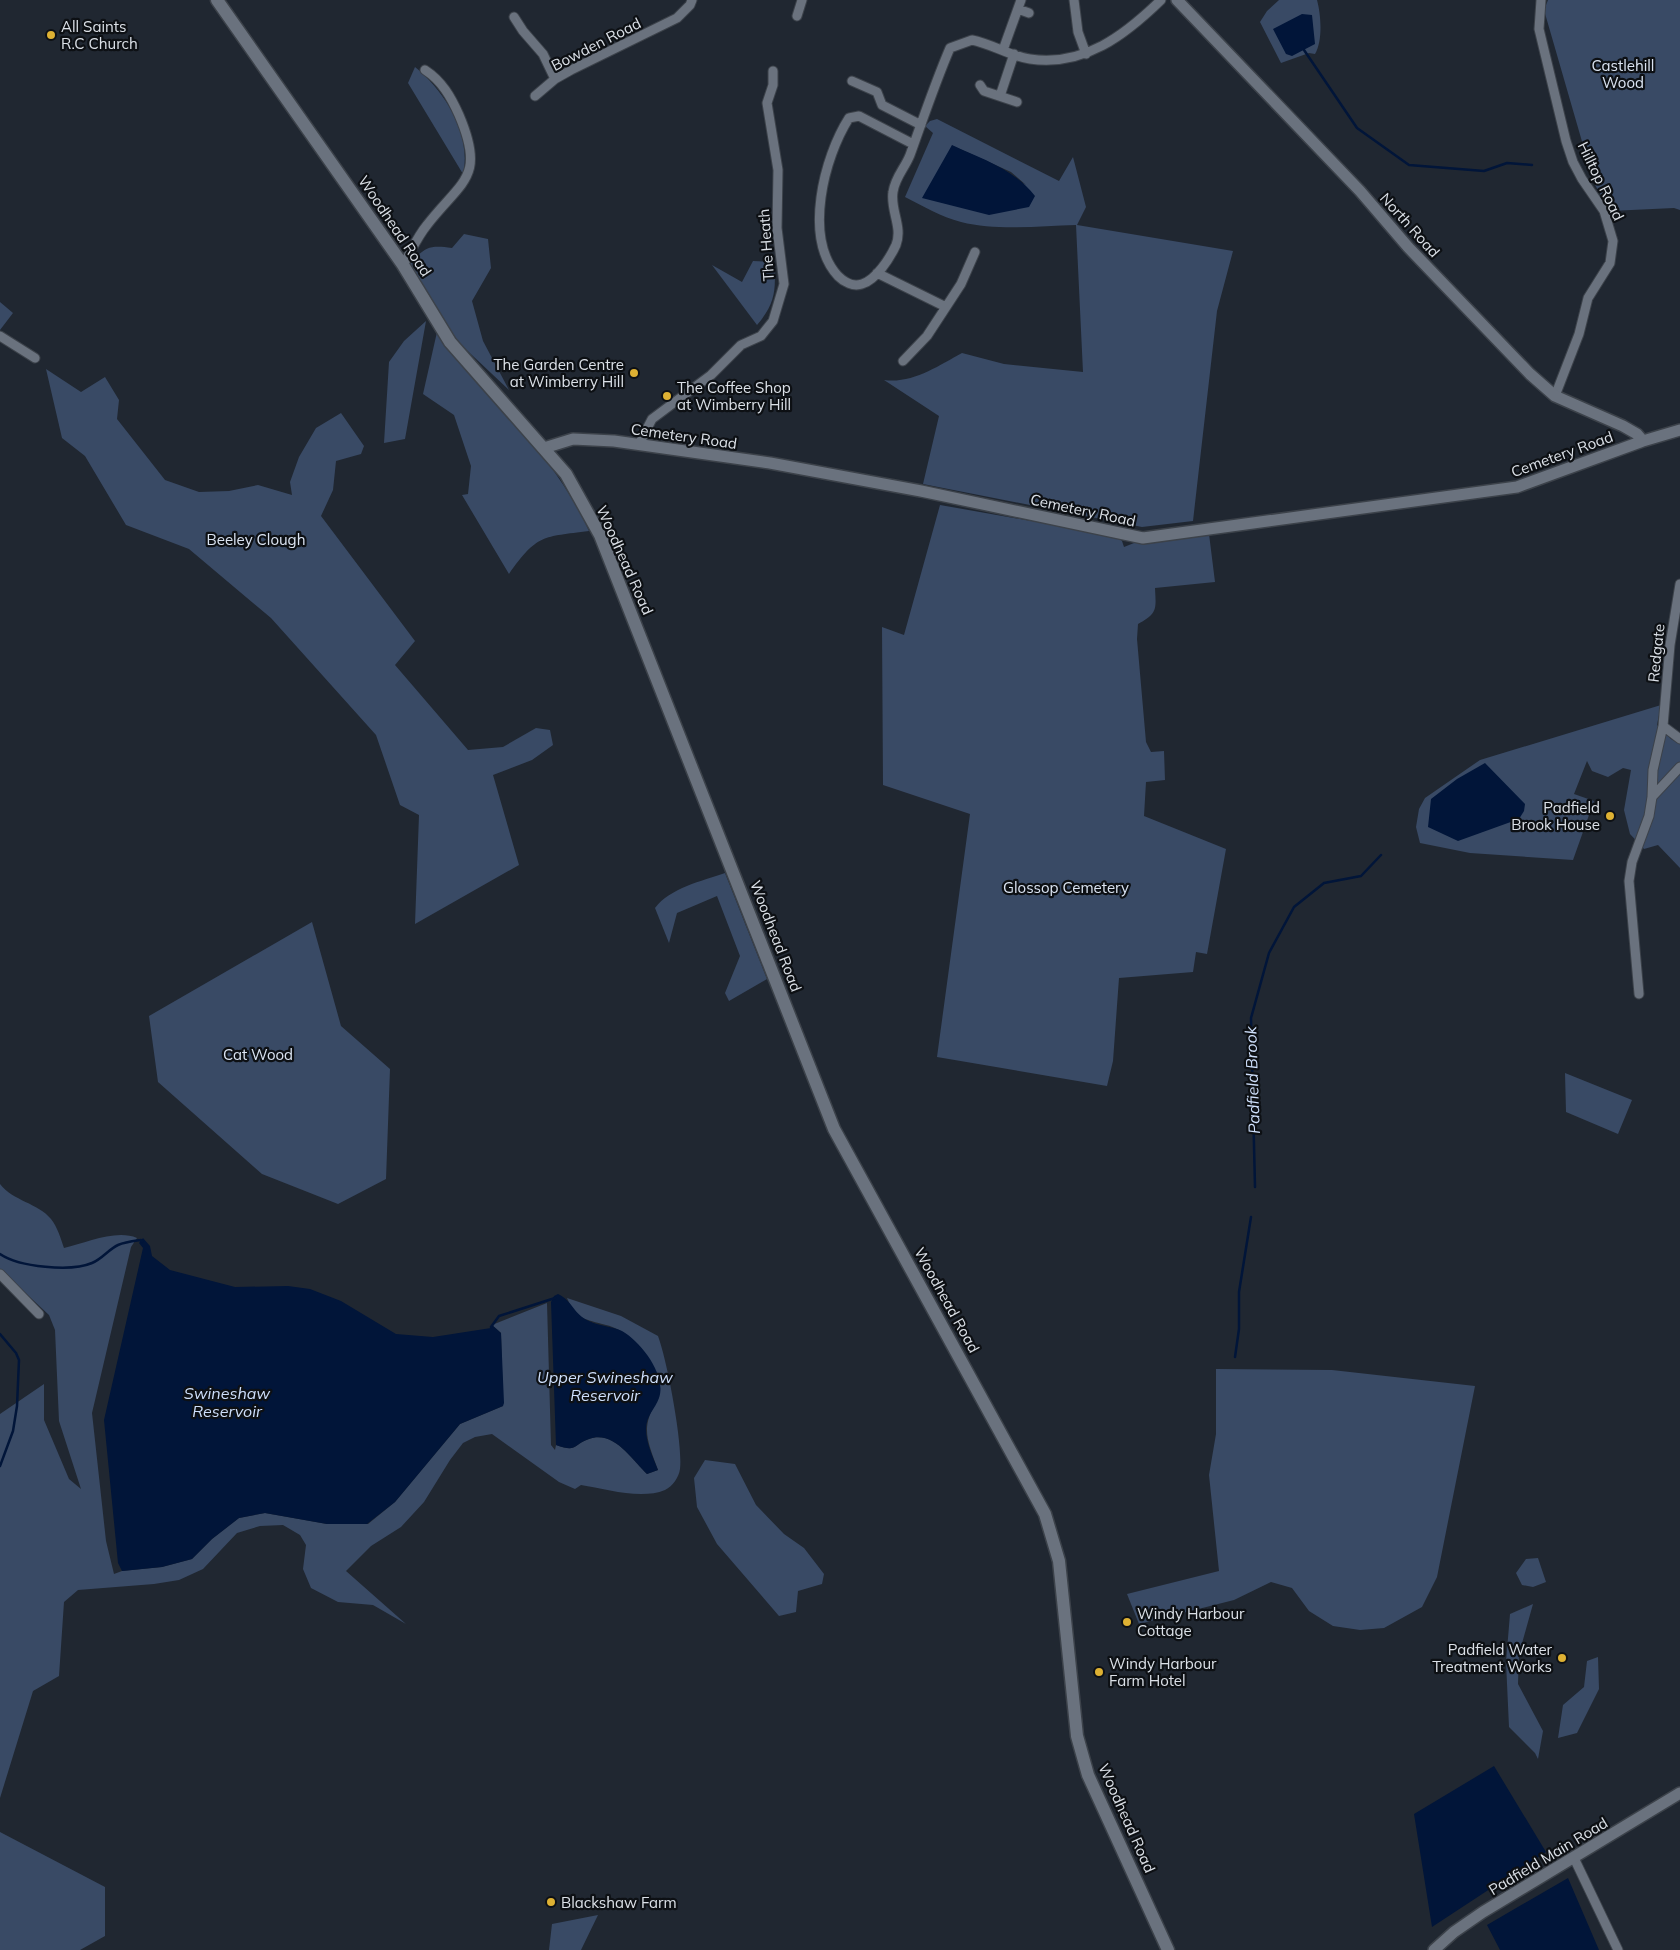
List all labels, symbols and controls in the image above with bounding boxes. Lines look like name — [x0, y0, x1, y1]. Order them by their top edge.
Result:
street label: Bowden Road — [548, 13, 644, 75]
place label: All Saints R.C Church — [61, 17, 138, 53]
marker: All Saints R.C Church — [45, 29, 57, 41]
park label: Castlehill Wood — [1592, 56, 1654, 92]
street label: Hilltop Road — [1574, 138, 1628, 224]
street label: Woodhead Road — [354, 172, 436, 280]
street label: North Road — [1376, 189, 1444, 261]
street label: The Heath — [754, 208, 778, 282]
place label: The Garden Centre at Wimberry Hill — [493, 355, 624, 391]
marker: The Garden Centre at Wimberry Hill — [628, 367, 640, 379]
place label: The Coffee Shop at Wimberry Hill — [677, 378, 791, 414]
marker: The Coffee Shop at Wimberry Hill — [661, 390, 673, 402]
street label: Cemetery Road — [630, 419, 738, 453]
street label: Cemetery Road — [1508, 427, 1616, 481]
street label: Cemetery Road — [1029, 490, 1137, 530]
street label: Woodhead Road — [592, 502, 658, 618]
park label: Beeley Clough — [207, 530, 305, 549]
street label: Redgate — [1643, 623, 1669, 683]
place label: Padfield Brook House — [1511, 798, 1600, 834]
marker: Padfield Brook House — [1604, 810, 1616, 822]
street label: Woodhead Road — [746, 878, 806, 994]
park label: Glossop Cemetery — [1003, 878, 1129, 897]
water label: Padfield Brook — [1240, 1025, 1264, 1134]
park label: Cat Wood — [223, 1045, 293, 1064]
street label: Woodhead Road — [910, 1244, 984, 1356]
water label: Upper Swineshaw Reservoir — [537, 1367, 674, 1405]
water label: Swineshaw Reservoir — [184, 1383, 271, 1421]
place label: Windy Harbour Cottage — [1137, 1604, 1245, 1640]
marker: Windy Harbour Cottage — [1121, 1616, 1133, 1628]
place label: Padfield Water Treatment Works — [1432, 1640, 1553, 1676]
marker: Padfield Water Treatment Works — [1556, 1652, 1568, 1664]
place label: Windy Harbour Farm Hotel — [1109, 1654, 1217, 1690]
marker: Windy Harbour Farm Hotel — [1093, 1666, 1105, 1678]
street label: Woodhead Road — [1094, 1760, 1160, 1876]
street label: Padfield Main Road — [1485, 1813, 1611, 1899]
place label: Blackshaw Farm — [561, 1893, 677, 1912]
marker: Blackshaw Farm — [545, 1896, 557, 1908]

